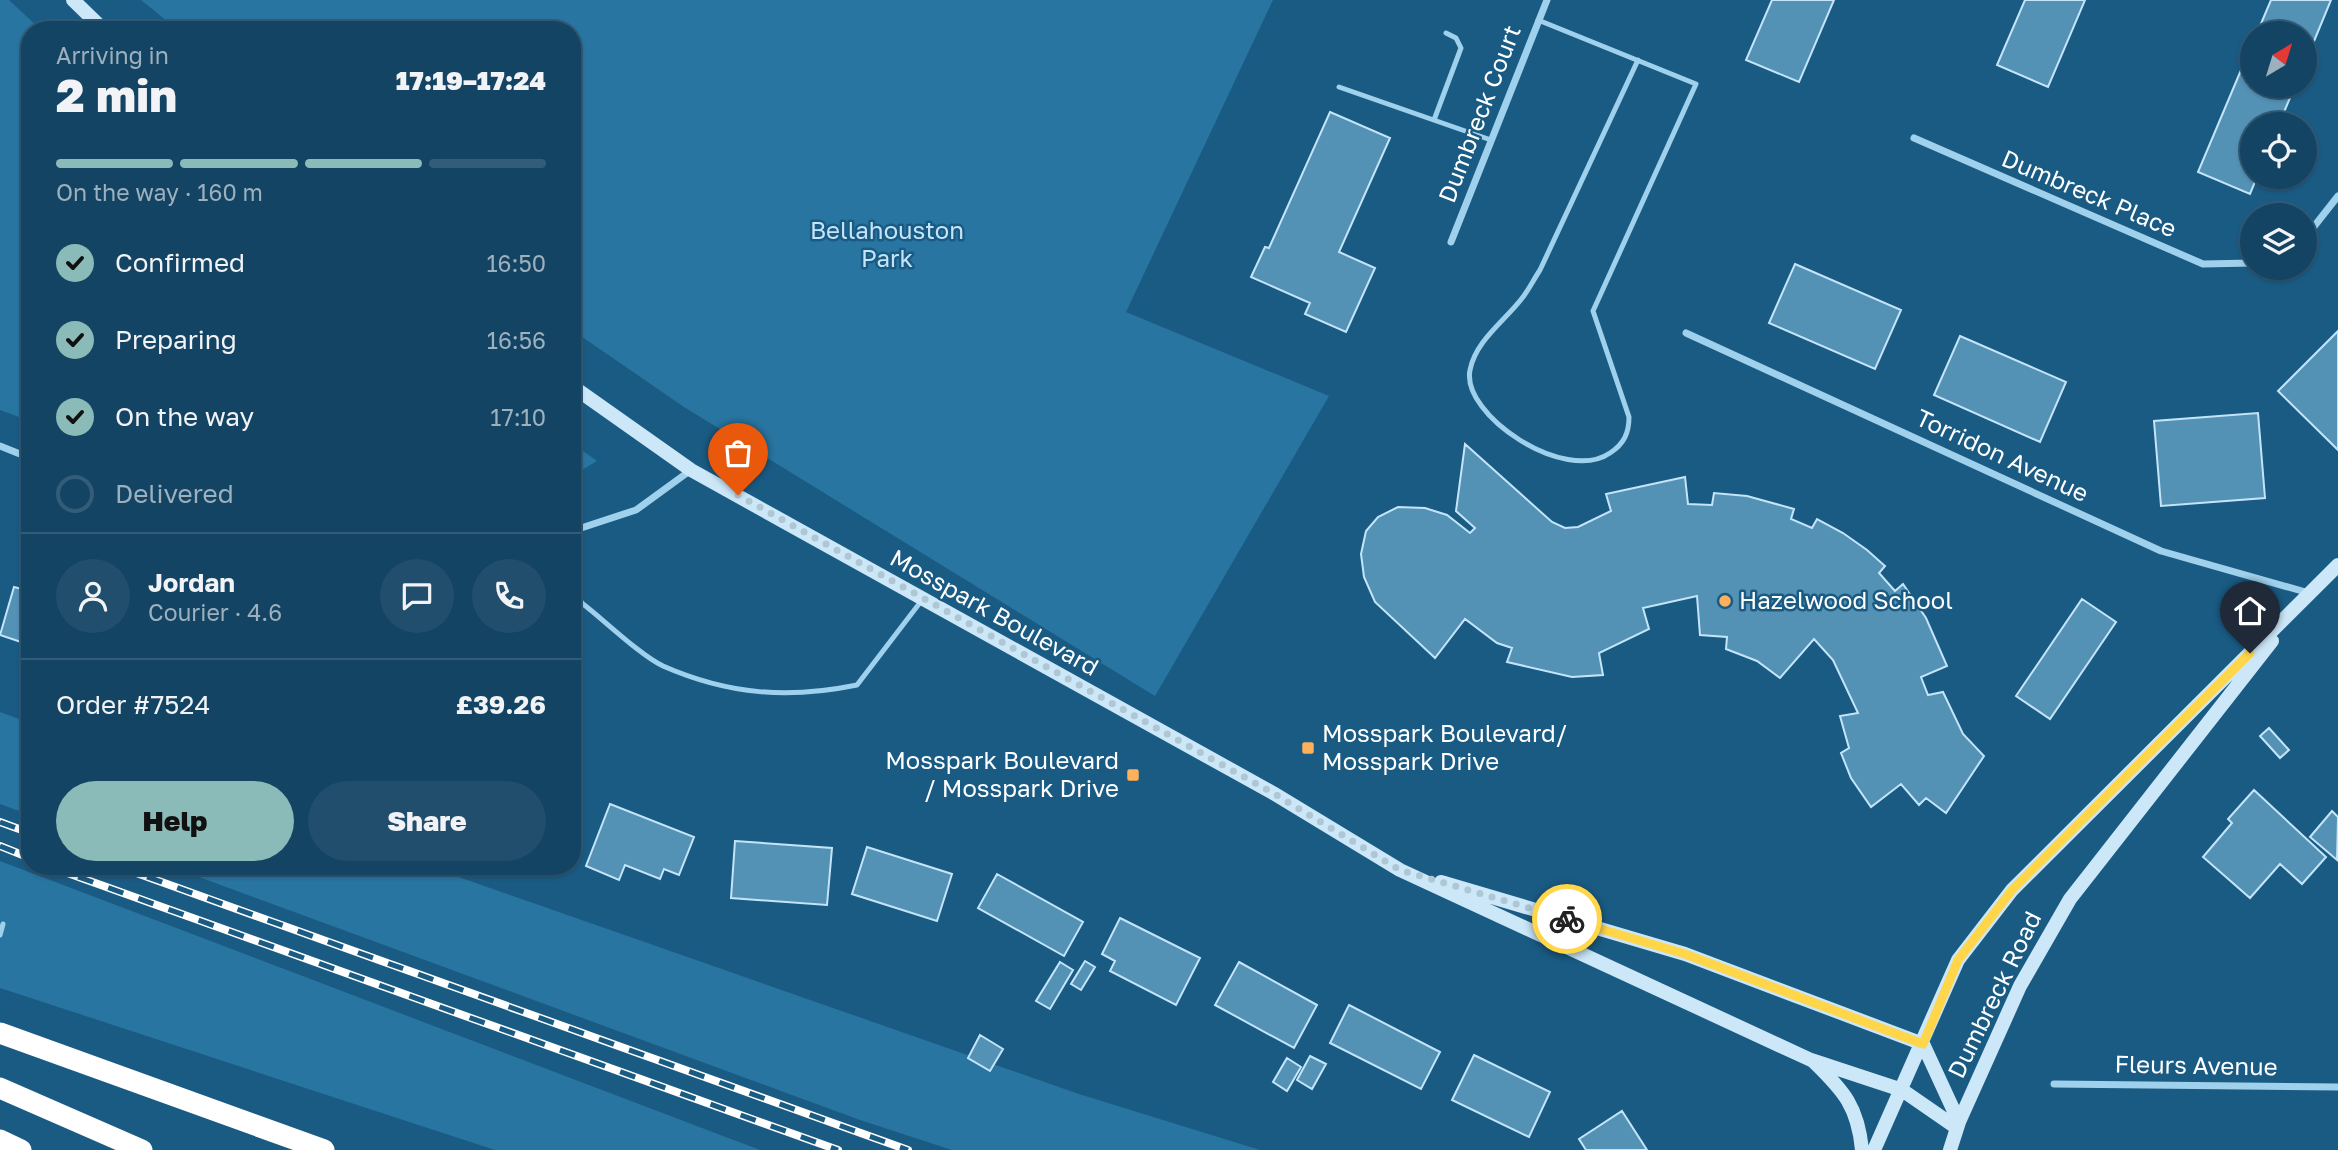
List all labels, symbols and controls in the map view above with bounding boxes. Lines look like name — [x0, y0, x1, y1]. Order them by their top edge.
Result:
street label: Dumbreck Court — [1431, 21, 1526, 206]
north arrow — [2240, 21, 2317, 98]
map controls — [2240, 21, 2317, 280]
text: Arriving in — [56, 41, 169, 69]
text: 17:19–17:24 — [396, 65, 546, 96]
text: 2 min — [56, 67, 177, 122]
button: locate — [2240, 112, 2317, 189]
street label: Dumbreck Place — [1998, 143, 2181, 242]
text: On the way · 160 m — [56, 178, 263, 206]
button: layers — [2240, 203, 2317, 280]
park label: Bellahouston Park — [810, 215, 964, 272]
icon: check — [56, 244, 94, 282]
text: Confirmed — [115, 247, 245, 278]
text: 16:50 — [486, 249, 546, 277]
icon: check — [56, 321, 94, 359]
text: Preparing — [115, 324, 237, 355]
text: 16:56 — [487, 326, 546, 354]
icon: check — [56, 398, 94, 436]
text: On the way — [115, 401, 254, 432]
street label: Torridon Avenue — [1912, 402, 2093, 507]
text: 17:10 — [490, 403, 546, 431]
pin — [708, 423, 768, 495]
icon: bag — [719, 434, 757, 472]
text: Delivered — [115, 478, 234, 509]
street label: Mosspark Boulevard — [885, 542, 1104, 681]
button: person — [56, 559, 130, 633]
button: chat — [380, 559, 454, 633]
button: phone — [472, 559, 546, 633]
text: Jordan — [148, 567, 235, 598]
pin — [2220, 581, 2280, 653]
place label: Hazelwood School — [1739, 585, 1953, 614]
icon: home — [2231, 592, 2269, 630]
marker: Hazelwood School — [1717, 593, 1733, 609]
text: Courier · 4.6 — [148, 598, 282, 626]
text: Order #7524 — [56, 689, 210, 720]
text: £39.26 — [456, 689, 546, 720]
place label: Mosspark Boulevard/ Mosspark Drive — [1322, 718, 1567, 775]
marker: Mosspark Boulevard/ Mosspark Drive — [1300, 740, 1316, 756]
place label: Mosspark Boulevard / Mosspark Drive — [885, 745, 1119, 802]
marker: Mosspark Boulevard / Mosspark Drive — [1125, 767, 1141, 783]
button: Help — [56, 781, 294, 861]
button: Share — [308, 781, 546, 861]
courier — [1532, 884, 1602, 954]
icon: bike — [1548, 900, 1586, 938]
street label: Dumbreck Road — [1941, 906, 2047, 1082]
street label: Fleurs Avenue — [2114, 1049, 2278, 1080]

